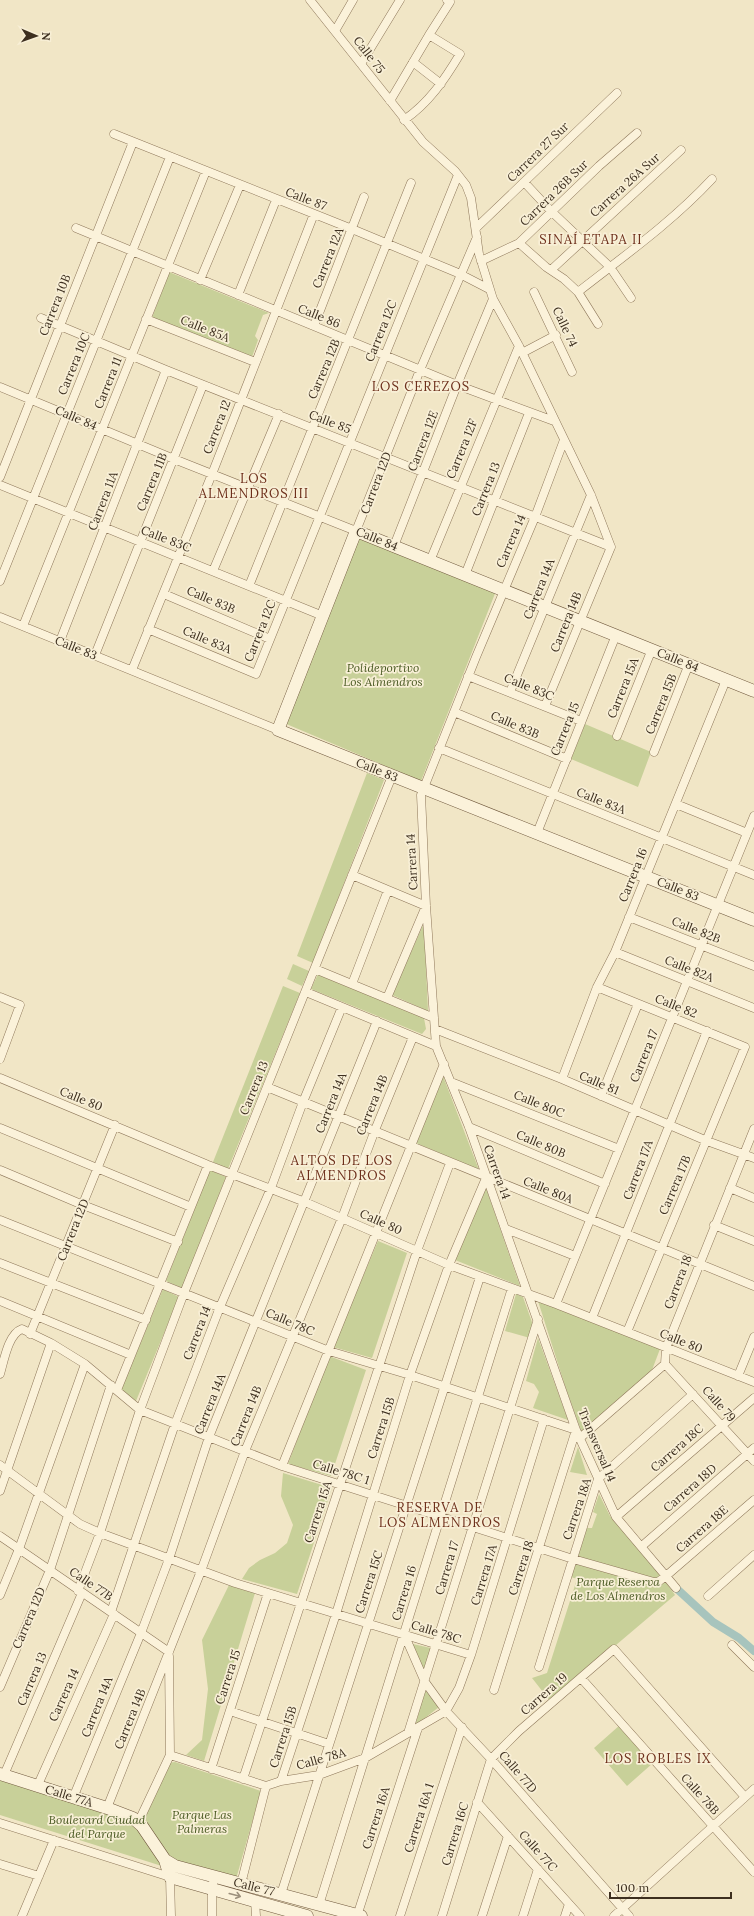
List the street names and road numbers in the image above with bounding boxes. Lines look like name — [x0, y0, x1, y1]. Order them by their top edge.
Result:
street label: Calle 75 — [350, 33, 388, 76]
street label: Carrera 27 Sur — [504, 118, 572, 185]
street label: Carrera 26A Sur — [587, 149, 663, 220]
street label: Carrera 26B Sur — [516, 156, 591, 229]
street label: Calle 87 — [283, 184, 329, 213]
street label: Carrera 12A — [309, 225, 347, 290]
street label: Carrera 10B — [35, 272, 74, 338]
street label: Carrera 12C — [361, 297, 400, 364]
street label: Calle 86 — [296, 300, 343, 331]
street label: Calle 74 — [550, 304, 581, 350]
street label: Calle 85A — [178, 312, 232, 345]
street label: Carrera 10C — [54, 330, 93, 397]
street label: Carrera 12B — [304, 336, 343, 401]
street label: Carrera 11 — [90, 355, 125, 411]
street label: Carrera 12 — [199, 398, 234, 456]
street label: Calle 84 — [53, 402, 100, 433]
street label: Calle 85 — [307, 407, 353, 436]
street label: Carrera 12E — [404, 408, 441, 473]
street label: Carrera 12F — [443, 416, 480, 481]
street label: Carrera 12D — [357, 449, 394, 516]
street label: Carrera 11B — [133, 450, 170, 513]
street label: Carrera 13 — [468, 459, 503, 518]
street label: Carrera 11A — [84, 469, 121, 533]
street label: Carrera 14 — [493, 511, 529, 570]
street label: Calle 83C — [139, 522, 194, 555]
street label: Calle 84 — [354, 523, 401, 554]
street label: Carrera 14A — [520, 556, 558, 621]
street label: Calle 83B — [184, 583, 238, 617]
street label: Carrera 14B — [547, 589, 585, 654]
street label: Carrera 12C — [240, 597, 279, 664]
street label: Calle 83A — [180, 623, 234, 657]
street label: Calle 83 — [53, 632, 100, 663]
street label: Calle 84 — [655, 644, 702, 675]
street label: Carrera 15A — [604, 655, 642, 720]
street label: Calle 83C — [502, 670, 557, 704]
street label: Carrera 15B — [642, 671, 680, 736]
street label: Carrera 15 — [547, 700, 582, 758]
street label: Calle 83B — [488, 708, 542, 742]
street label: Calle 83 — [354, 754, 401, 785]
street label: Calle 83A — [574, 784, 628, 817]
street label: Carrera 14 — [403, 833, 420, 891]
street label: Carrera 16 — [615, 845, 650, 904]
street label: Calle 83 — [655, 873, 702, 904]
street label: Calle 82B — [670, 913, 723, 946]
street label: Calle 82A — [663, 952, 716, 985]
street label: Calle 82 — [653, 990, 699, 1021]
street label: Carrera 17 — [626, 1027, 661, 1084]
street label: Carrera 13 — [236, 1058, 271, 1117]
street label: Calle 81 — [577, 1067, 621, 1098]
street label: Carrera 14A — [312, 1070, 350, 1135]
street label: Carrera 14B — [353, 1072, 391, 1137]
street label: Calle 80 — [58, 1083, 105, 1114]
street label: Calle 80C — [512, 1087, 567, 1121]
street label: Calle 80B — [514, 1126, 568, 1161]
street label: Carrera 17A — [619, 1137, 656, 1202]
street label: Carrera 14 — [481, 1143, 514, 1202]
street label: Carrera 17B — [655, 1153, 694, 1217]
street label: Calle 80A — [521, 1173, 576, 1207]
street label: Carrera 12D — [53, 1197, 92, 1263]
street label: Calle 80 — [358, 1206, 405, 1238]
street label: Carrera 18 — [660, 1252, 695, 1311]
street label: Carrera 14 — [179, 1303, 214, 1362]
street label: Calle 78C — [264, 1305, 317, 1339]
street label: Calle 80 — [658, 1325, 705, 1356]
street label: Carrera 14A — [191, 1371, 229, 1436]
street label: Carrera 14B — [227, 1383, 265, 1448]
street label: Calle 79 — [699, 1383, 739, 1425]
street label: Carrera 15B — [363, 1395, 398, 1461]
street label: Transversal 14 — [575, 1406, 620, 1484]
street label: Carrera 18C — [647, 1420, 707, 1475]
street label: Calle 78C 1 — [311, 1456, 372, 1487]
street label: Carrera 18D — [660, 1460, 720, 1515]
street label: Carrera 18A — [559, 1475, 594, 1542]
street label: Carrera 15A — [300, 1479, 335, 1545]
street label: Carrera 18E — [672, 1502, 731, 1555]
street label: Carrera 18 — [505, 1538, 537, 1597]
street label: Carrera 17 — [431, 1539, 462, 1597]
street label: Carrera 17A — [467, 1542, 500, 1607]
street label: Carrera 15C — [351, 1548, 386, 1615]
street label: Carrera 16 — [388, 1563, 419, 1622]
street label: Calle 77B — [67, 1564, 116, 1604]
street label: Carrera 12D — [9, 1585, 48, 1651]
street label: Calle 78C — [409, 1617, 464, 1646]
street label: Carrera 15 — [212, 1648, 243, 1706]
street label: Carrera 13 — [14, 1649, 50, 1708]
street label: Carrera 14 — [45, 1665, 82, 1724]
street label: Carrera 19 — [517, 1669, 570, 1718]
street label: Carrera 14A — [78, 1674, 116, 1739]
street label: Carrera 14B — [111, 1686, 149, 1751]
street label: Carrera 15B — [265, 1704, 300, 1770]
street label: Calle 78A — [294, 1744, 348, 1773]
street label: Calle 77D — [496, 1748, 541, 1796]
street label: Calle 78B — [678, 1770, 723, 1817]
street label: Calle 77A — [43, 1781, 95, 1810]
street label: Carrera 16A 1 — [400, 1781, 437, 1854]
street label: Carrera 16A — [358, 1784, 393, 1851]
street label: Carrera 16C — [438, 1800, 471, 1867]
street label: Calle 77C — [516, 1827, 561, 1875]
street label: Calle 77 — [232, 1874, 277, 1899]

